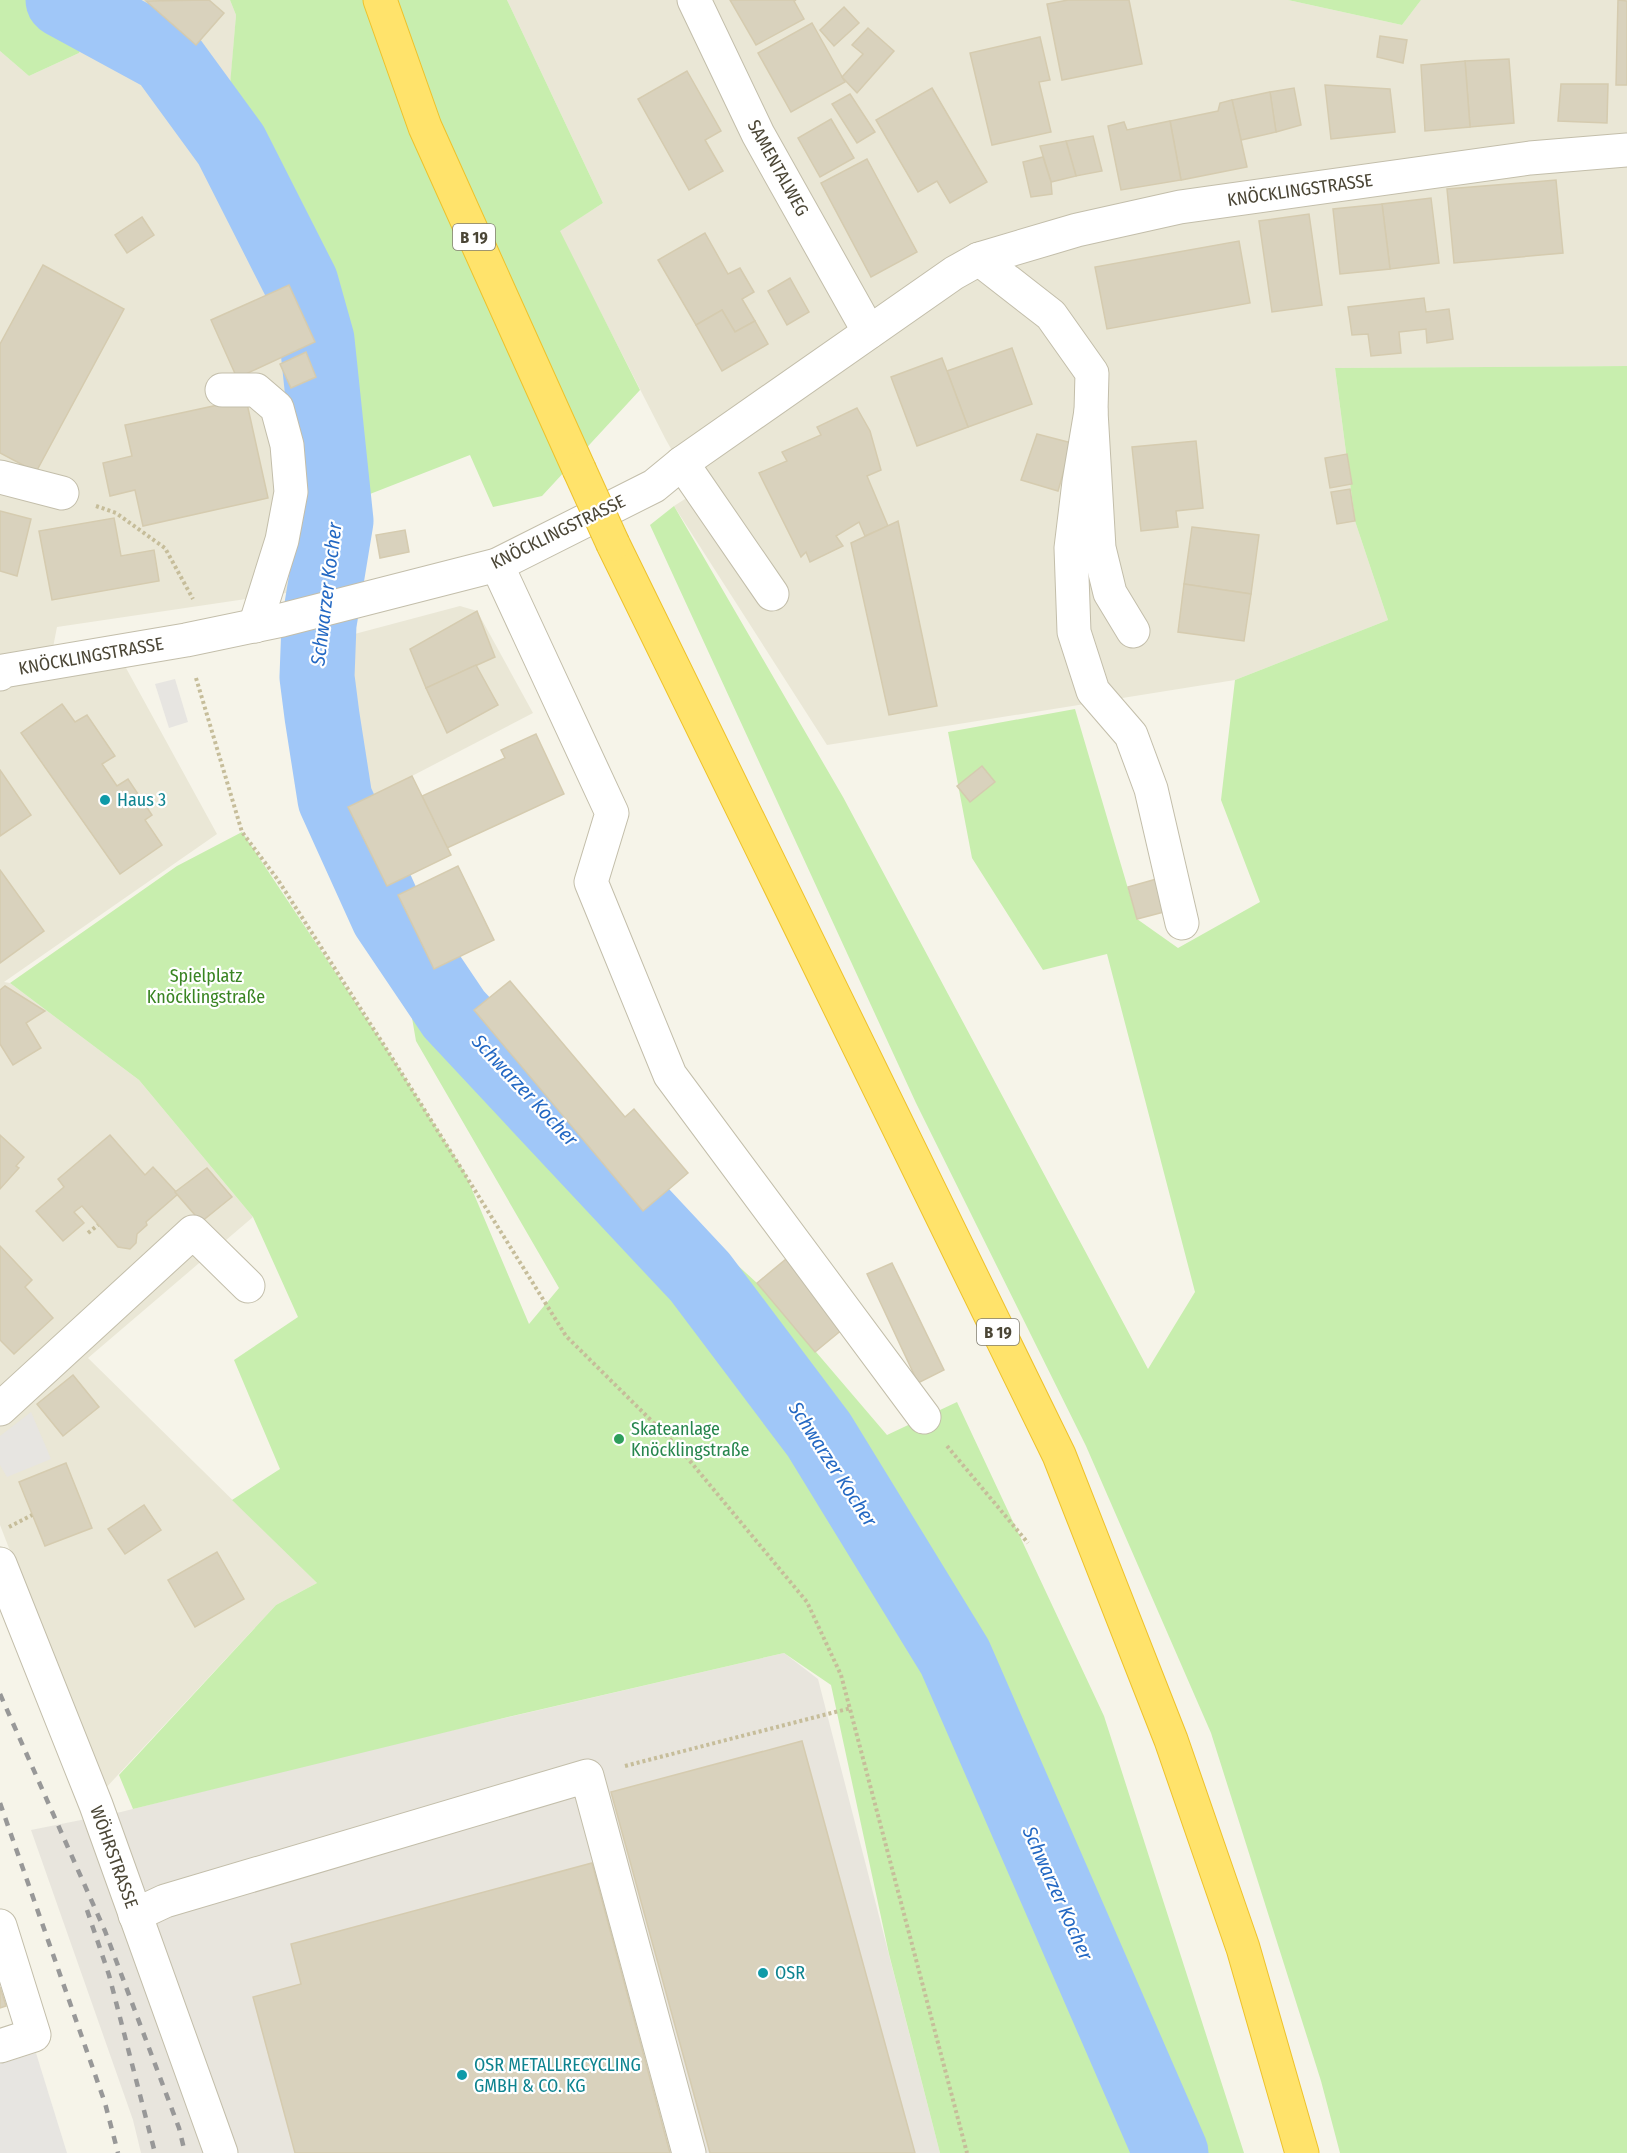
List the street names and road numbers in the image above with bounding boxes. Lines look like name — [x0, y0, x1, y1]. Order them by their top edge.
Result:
street label: SAMENTALWEG — [743, 116, 813, 220]
street label: KNÖCKLINGSTRASSE — [1226, 169, 1374, 211]
road number: B 19 — [453, 224, 495, 250]
street label: KNÖCKLINGSTRASSE — [487, 490, 629, 574]
street label: KNÖCKLINGSTRASSE — [17, 632, 165, 680]
road number: B 19 — [977, 1319, 1019, 1345]
street label: WÖHRSTRASSE — [85, 1803, 143, 1911]

